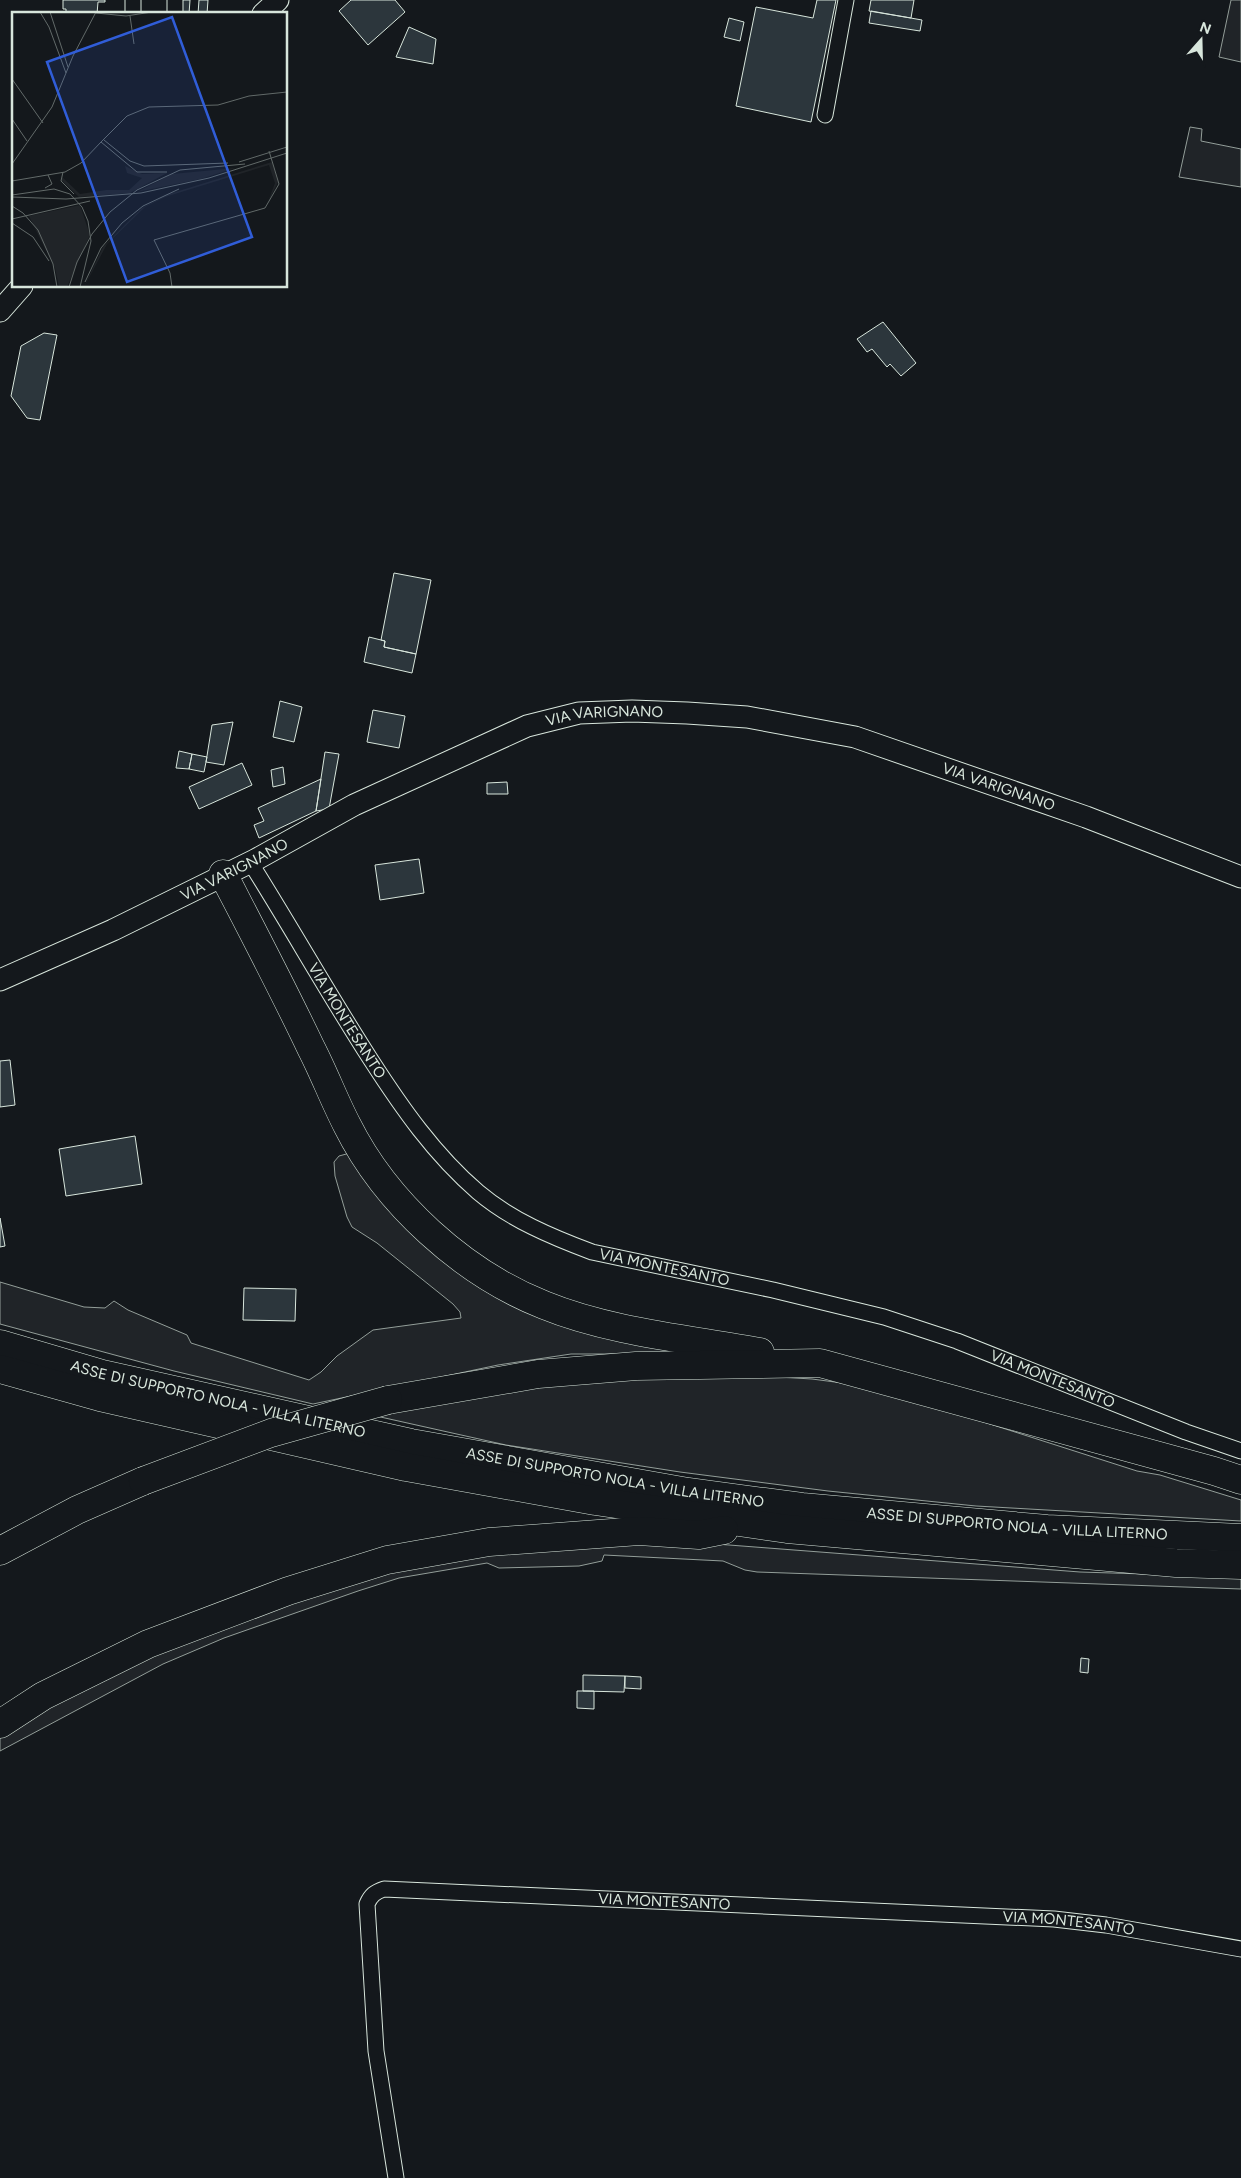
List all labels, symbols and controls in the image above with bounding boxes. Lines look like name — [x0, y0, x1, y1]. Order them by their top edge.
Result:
inset map — [12, 12, 288, 288]
north arrow — [1176, 15, 1226, 65]
text: N — [1197, 18, 1213, 38]
street label: VIA VARIGNANO — [544, 702, 663, 730]
street label: VIA VARIGNANO — [940, 759, 1057, 815]
street label: VIA VARIGNANO — [177, 835, 291, 904]
street label: VIA MONTESANTO — [304, 960, 390, 1082]
street label: VIA MONTESANTO — [598, 1245, 731, 1290]
street label: VIA MONTESANTO — [988, 1346, 1118, 1412]
street label: ASSE DI SUPPORTO NOLA - VILLA LITERNO — [69, 1356, 367, 1442]
street label: ASSE DI SUPPORTO NOLA - VILLA LITERNO — [465, 1444, 765, 1511]
street label: ASSE DI SUPPORTO NOLA - VILLA LITERNO — [866, 1504, 1168, 1544]
street label: VIA MONTESANTO — [598, 1890, 731, 1914]
street label: VIA MONTESANTO — [1002, 1908, 1136, 1939]

